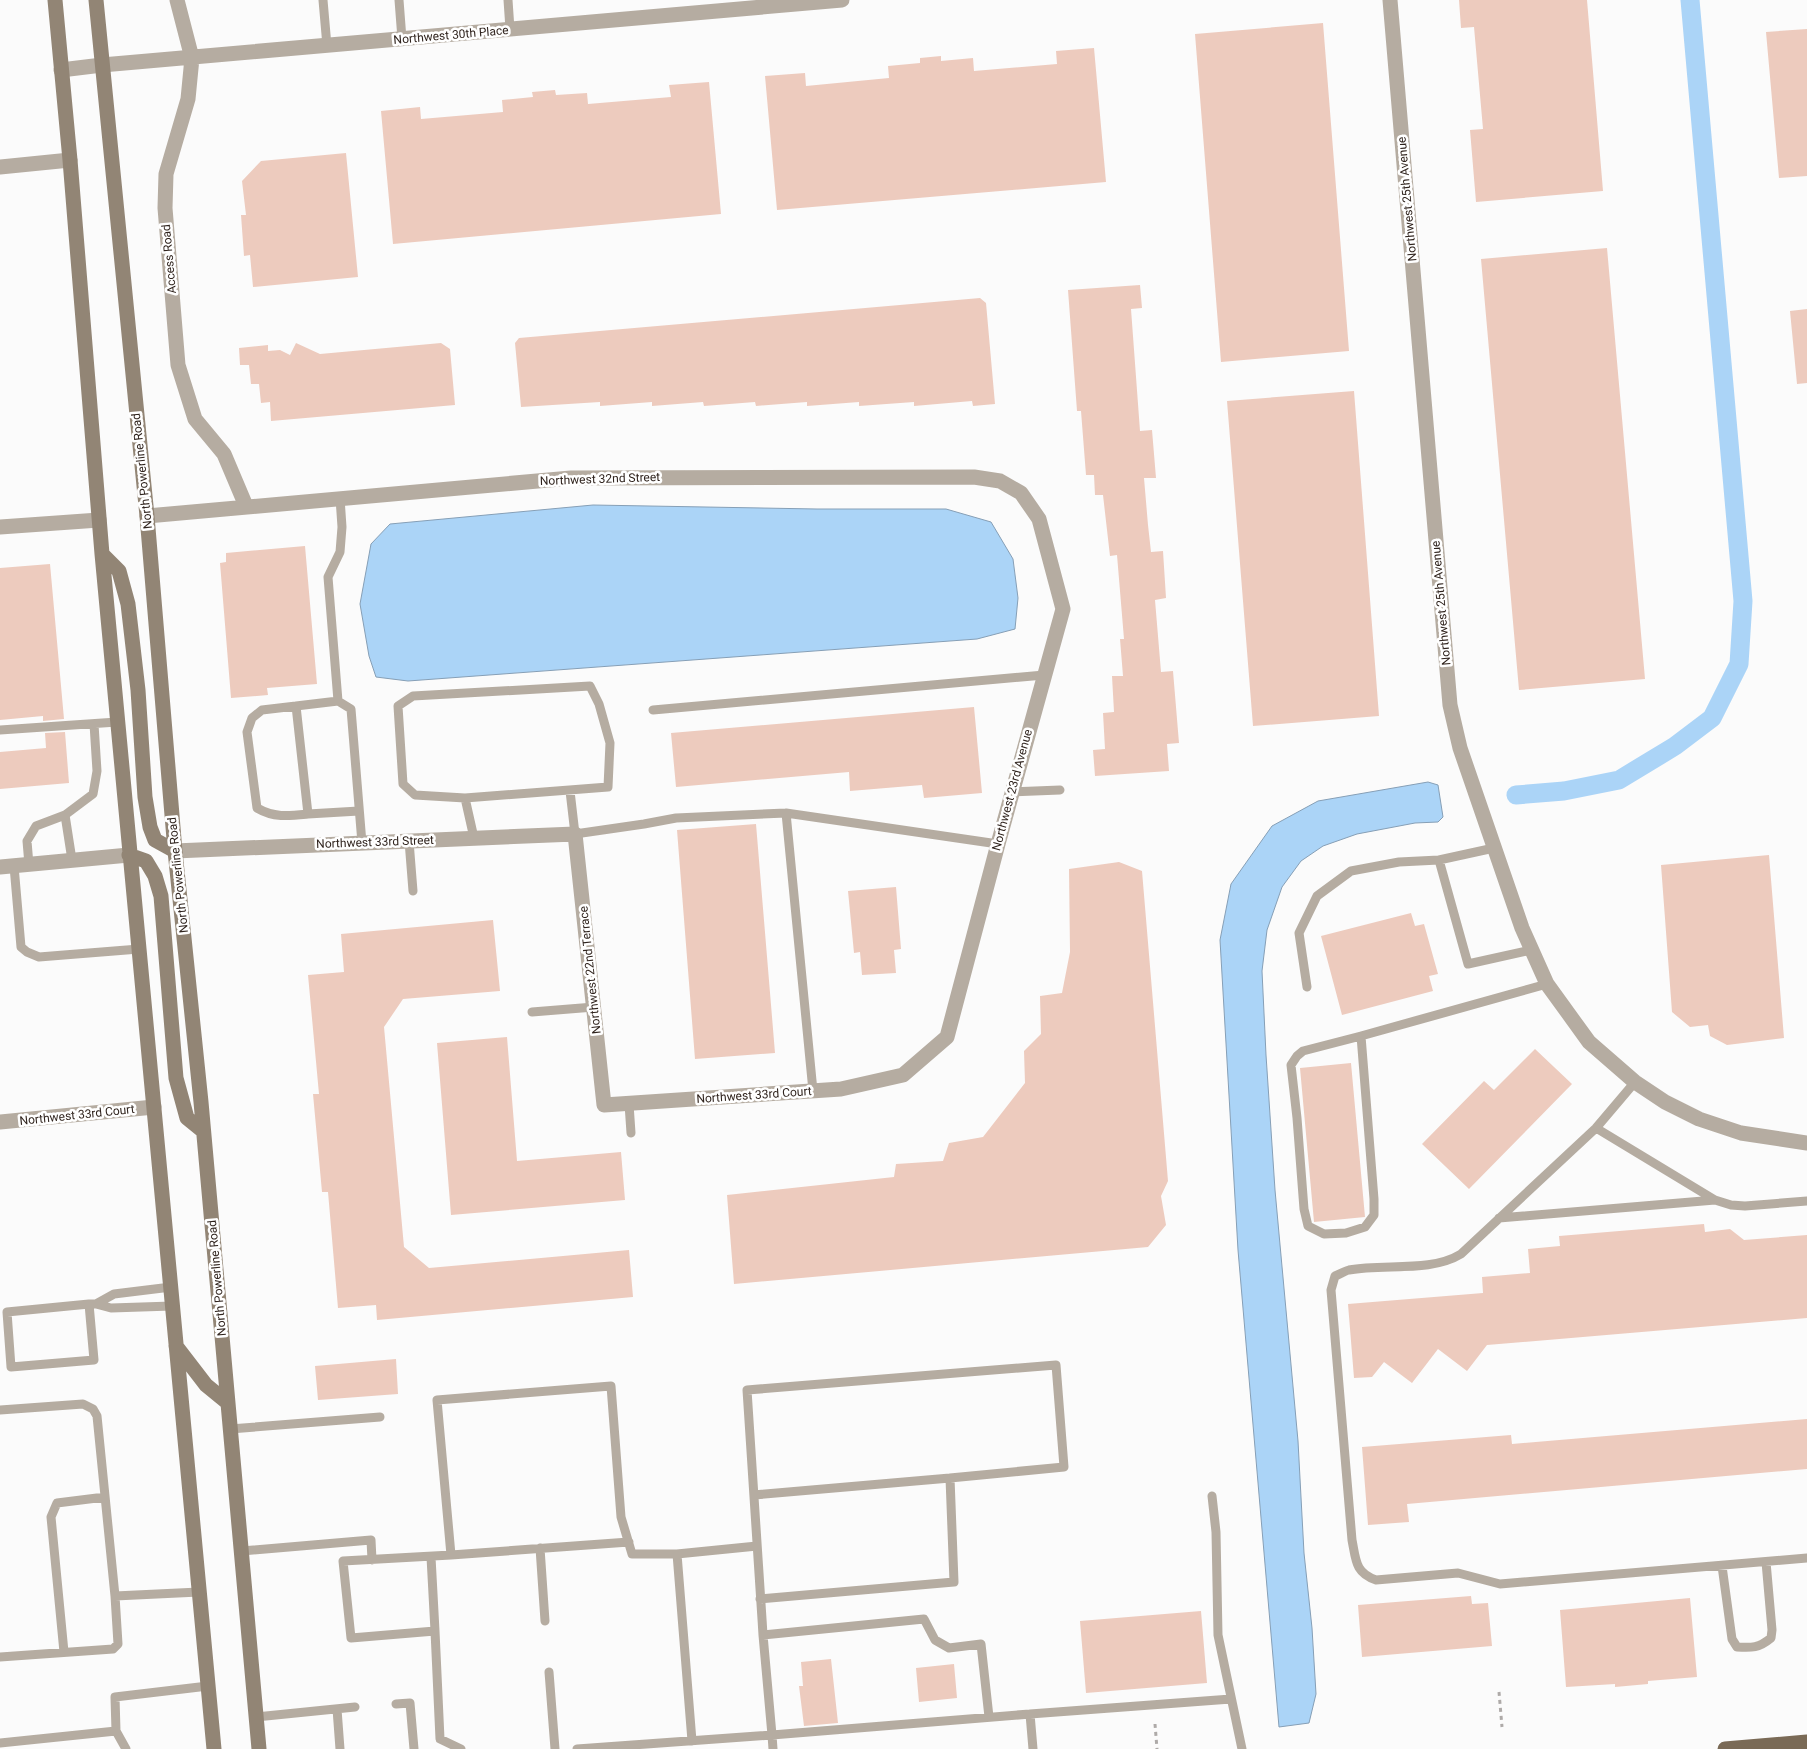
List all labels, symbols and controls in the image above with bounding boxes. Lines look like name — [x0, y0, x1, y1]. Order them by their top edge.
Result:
street label: Northwest 30th Place — [393, 23, 509, 47]
street label: Northwest 25th Avenue — [1395, 136, 1419, 262]
street label: Access Road — [159, 224, 179, 294]
street label: North Powerline Road — [129, 412, 155, 530]
street label: Northwest 32nd Street — [540, 470, 660, 488]
street label: Northwest 25th Avenue — [1429, 540, 1453, 666]
street label: Northwest 23rd Avenue — [989, 728, 1035, 852]
street label: North Powerline Road — [165, 816, 191, 934]
street label: Northwest 33rd Street — [316, 833, 434, 851]
street label: Northwest 22nd Terrace — [576, 905, 604, 1035]
street label: Northwest 33rd Court — [696, 1084, 812, 1106]
street label: Northwest 33rd Court — [19, 1102, 135, 1128]
street label: North Powerline Road — [205, 1219, 229, 1337]

